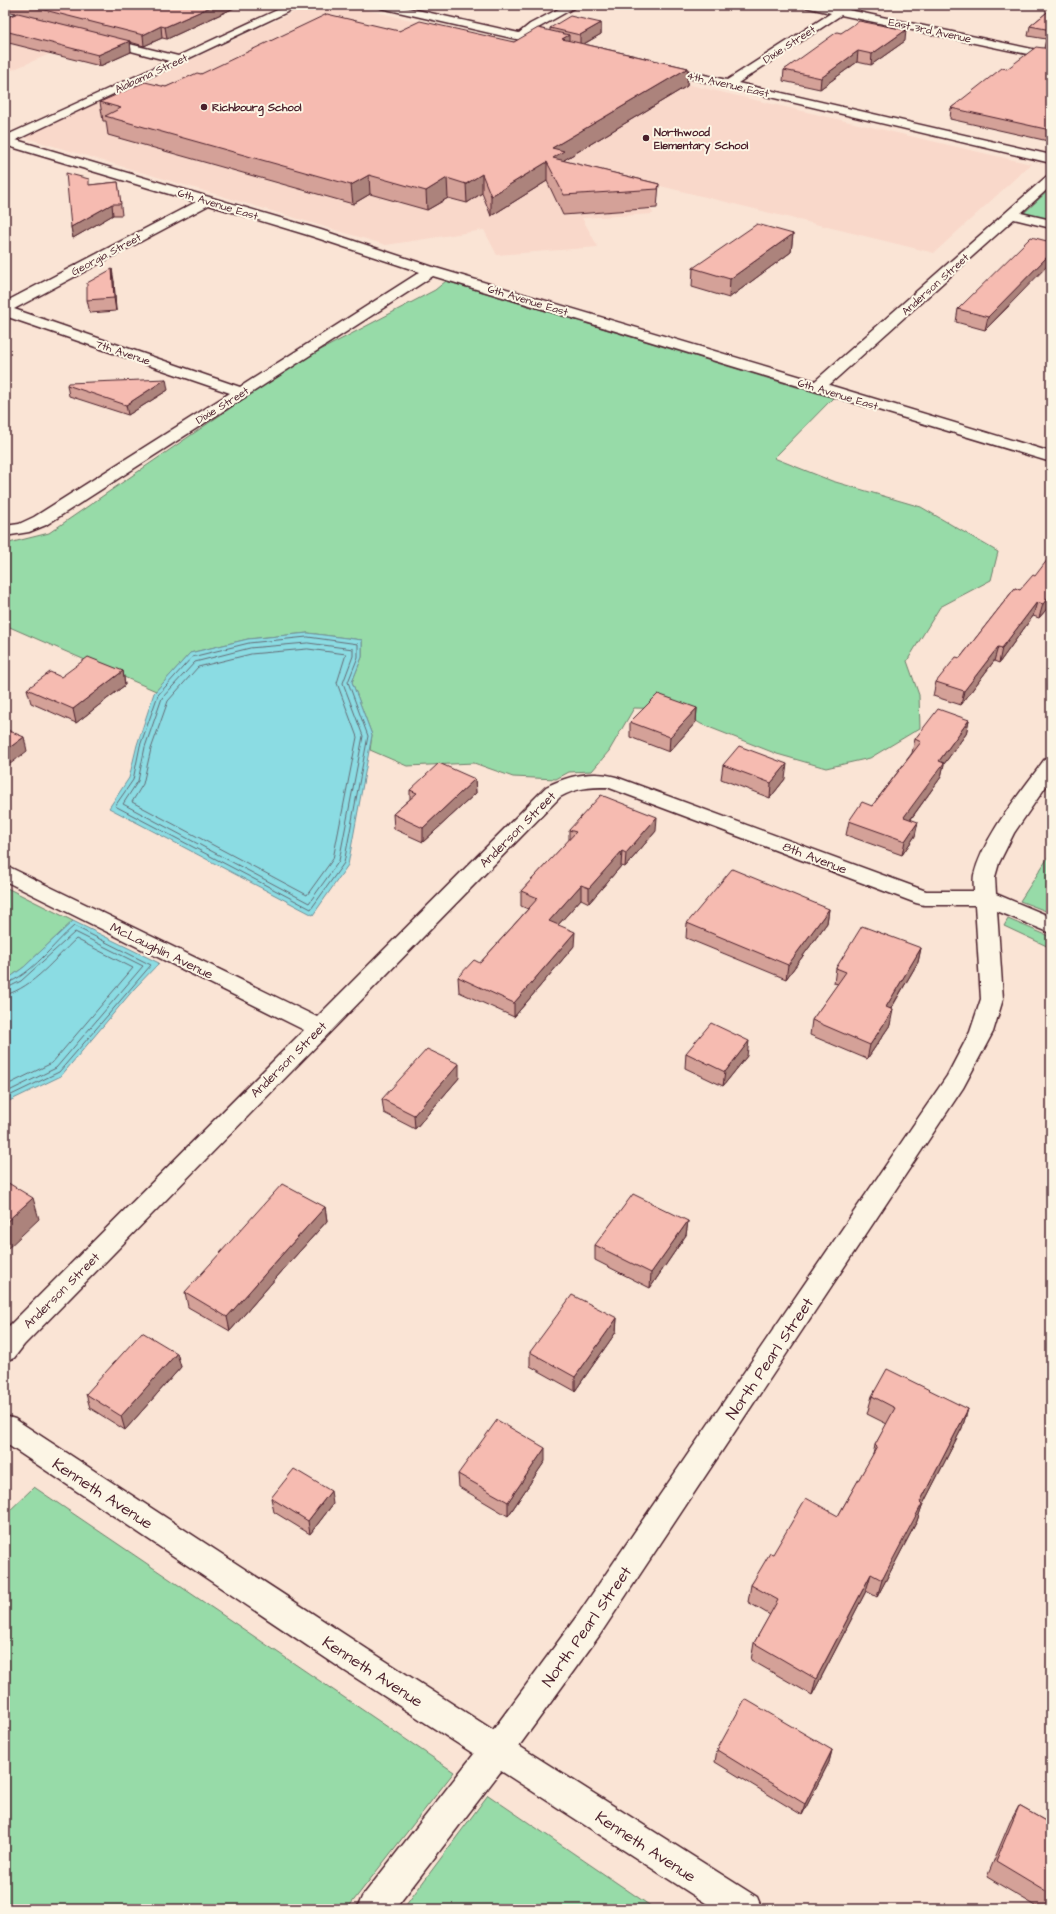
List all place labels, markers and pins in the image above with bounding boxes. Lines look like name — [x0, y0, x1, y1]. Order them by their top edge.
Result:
place label: Richbourg School — [212, 100, 302, 117]
marker: Richbourg School — [199, 102, 209, 112]
place label: Northwood Elementary School — [654, 125, 749, 155]
marker: Northwood Elementary School — [641, 133, 651, 143]

